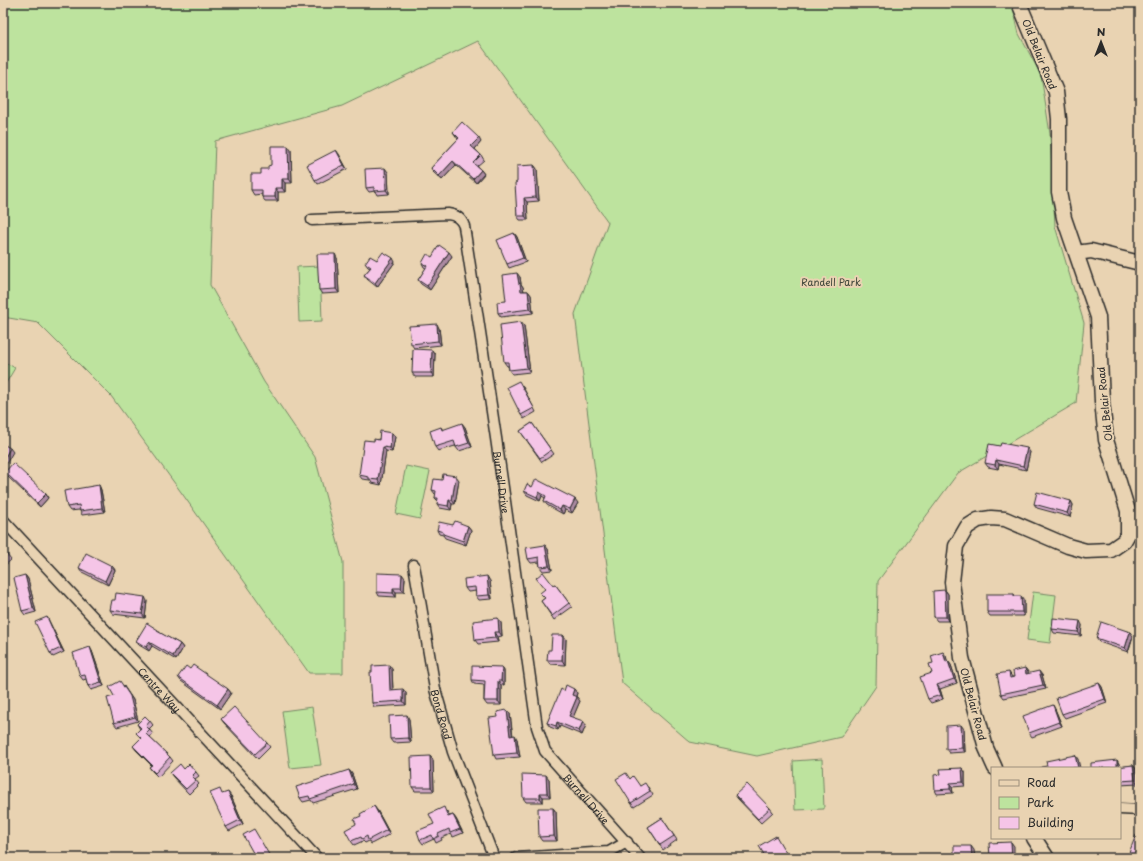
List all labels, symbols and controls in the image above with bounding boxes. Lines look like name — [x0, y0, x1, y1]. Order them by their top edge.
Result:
street label: Old Belair Road — [1019, 17, 1061, 92]
north arrow — [1081, 22, 1121, 62]
text: N — [1097, 23, 1106, 40]
park label: Randell Park — [801, 274, 861, 289]
street label: Old Belair Road — [1093, 366, 1115, 442]
street label: Burnell Drive — [490, 449, 514, 514]
street label: Centre Way — [135, 663, 185, 715]
street label: Old Belair Road — [957, 666, 991, 742]
street label: Bond Road — [428, 687, 457, 741]
legend — [991, 767, 1121, 839]
street label: Burnell Drive — [560, 770, 613, 827]
text: Road — [1027, 773, 1056, 791]
text: Park — [1027, 793, 1054, 811]
text: Building — [1027, 813, 1074, 831]

